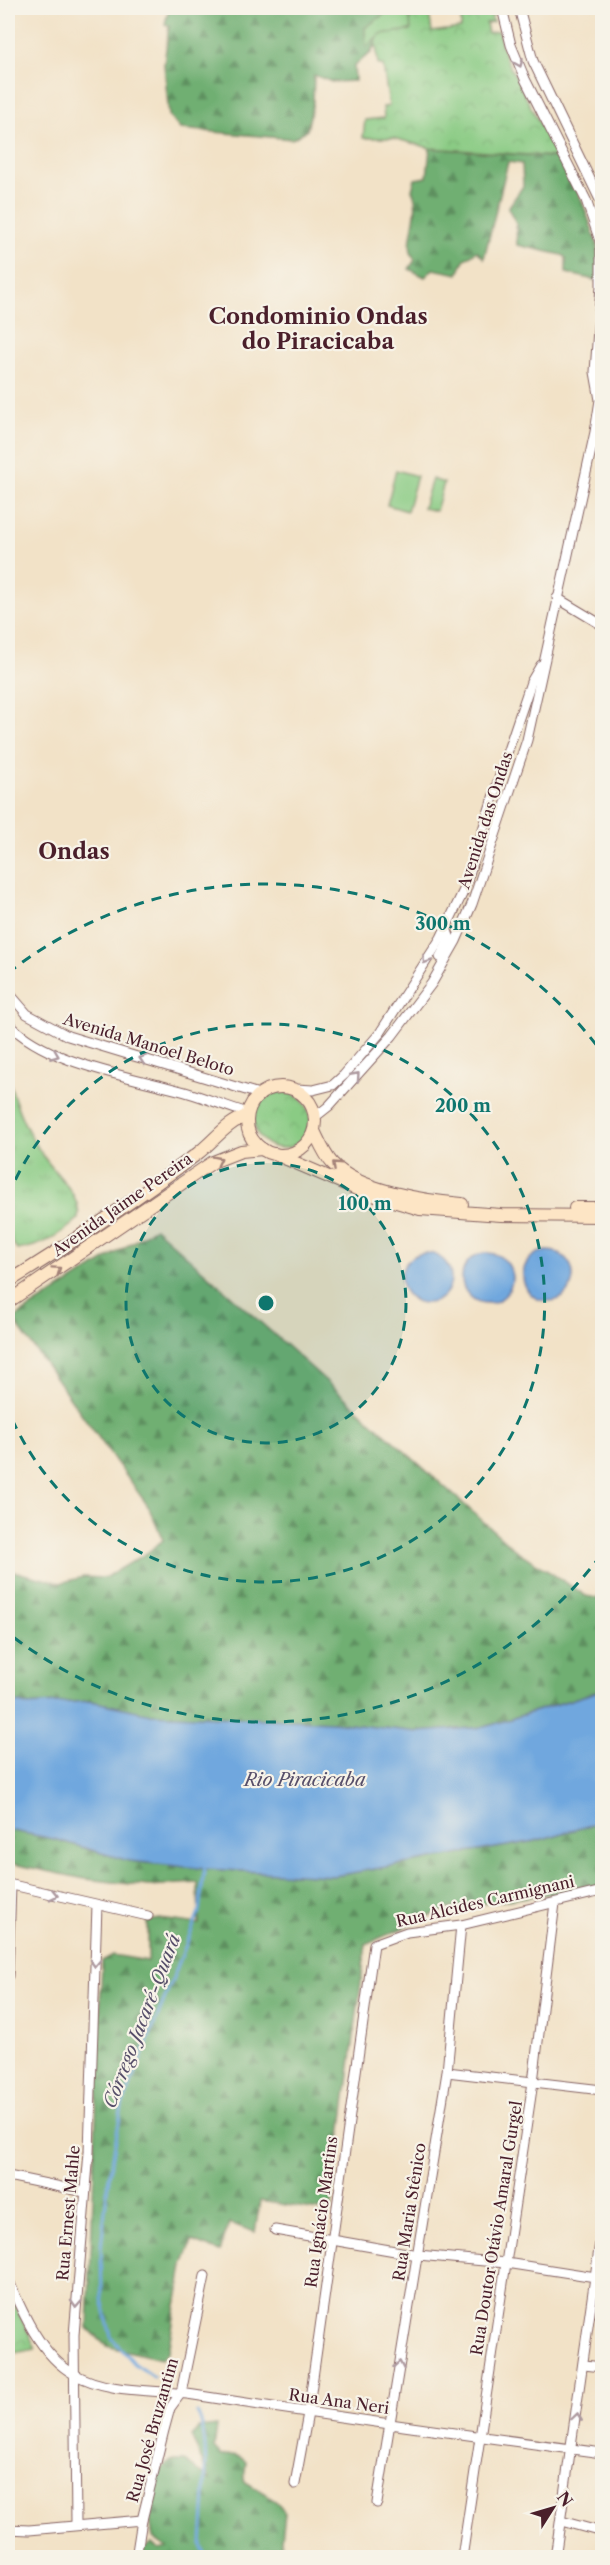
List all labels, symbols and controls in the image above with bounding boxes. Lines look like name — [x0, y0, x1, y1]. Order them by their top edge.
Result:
one-way arrow — [512, 57, 524, 68]
district label: Condominio Ondas do Piracicaba — [208, 303, 428, 355]
street label: Avenida das Ondas — [453, 749, 517, 892]
district label: Ondas — [38, 838, 110, 865]
text: 300 m — [415, 913, 471, 935]
one-way arrow — [422, 954, 434, 964]
street label: Avenida Manoel Beloto — [60, 1008, 237, 1080]
one-way arrow — [49, 1048, 60, 1060]
one-way arrow — [138, 1054, 149, 1066]
one-way arrow — [349, 1072, 360, 1082]
text: 200 m — [435, 1095, 491, 1117]
street label: Avenida Jaime Pereira — [47, 1148, 196, 1261]
one-way arrow — [211, 1156, 222, 1167]
one-way arrow — [332, 1161, 343, 1172]
text: 100 m — [338, 1193, 392, 1215]
one-way arrow — [50, 1266, 61, 1277]
centre of rings — [256, 1293, 276, 1313]
water label: Rio Piracicaba — [242, 1769, 366, 1791]
street label: Rua Alcides Carmignani — [394, 1871, 576, 1931]
one-way arrow — [49, 1888, 59, 1901]
water label: Córrego Jacaré-Quará — [99, 1931, 185, 2111]
one-way arrow — [89, 1959, 102, 1968]
street label: Rua Doutor Otávio Amaral Gurgel — [466, 2099, 526, 2357]
street label: Rua Ignácio Martins — [300, 2135, 342, 2289]
street label: Rua Maria Stênico — [388, 2141, 430, 2283]
street label: Rua Ernest Mahle — [52, 2144, 84, 2282]
one-way arrow — [70, 2300, 83, 2309]
street label: Rua José Bruzantim — [122, 2355, 182, 2505]
one-way arrow — [392, 2360, 404, 2370]
street label: Rua Ana Neri — [287, 2384, 391, 2418]
one-way arrow — [570, 2412, 582, 2421]
north arrow — [523, 2478, 583, 2538]
text: N — [553, 2487, 577, 2511]

